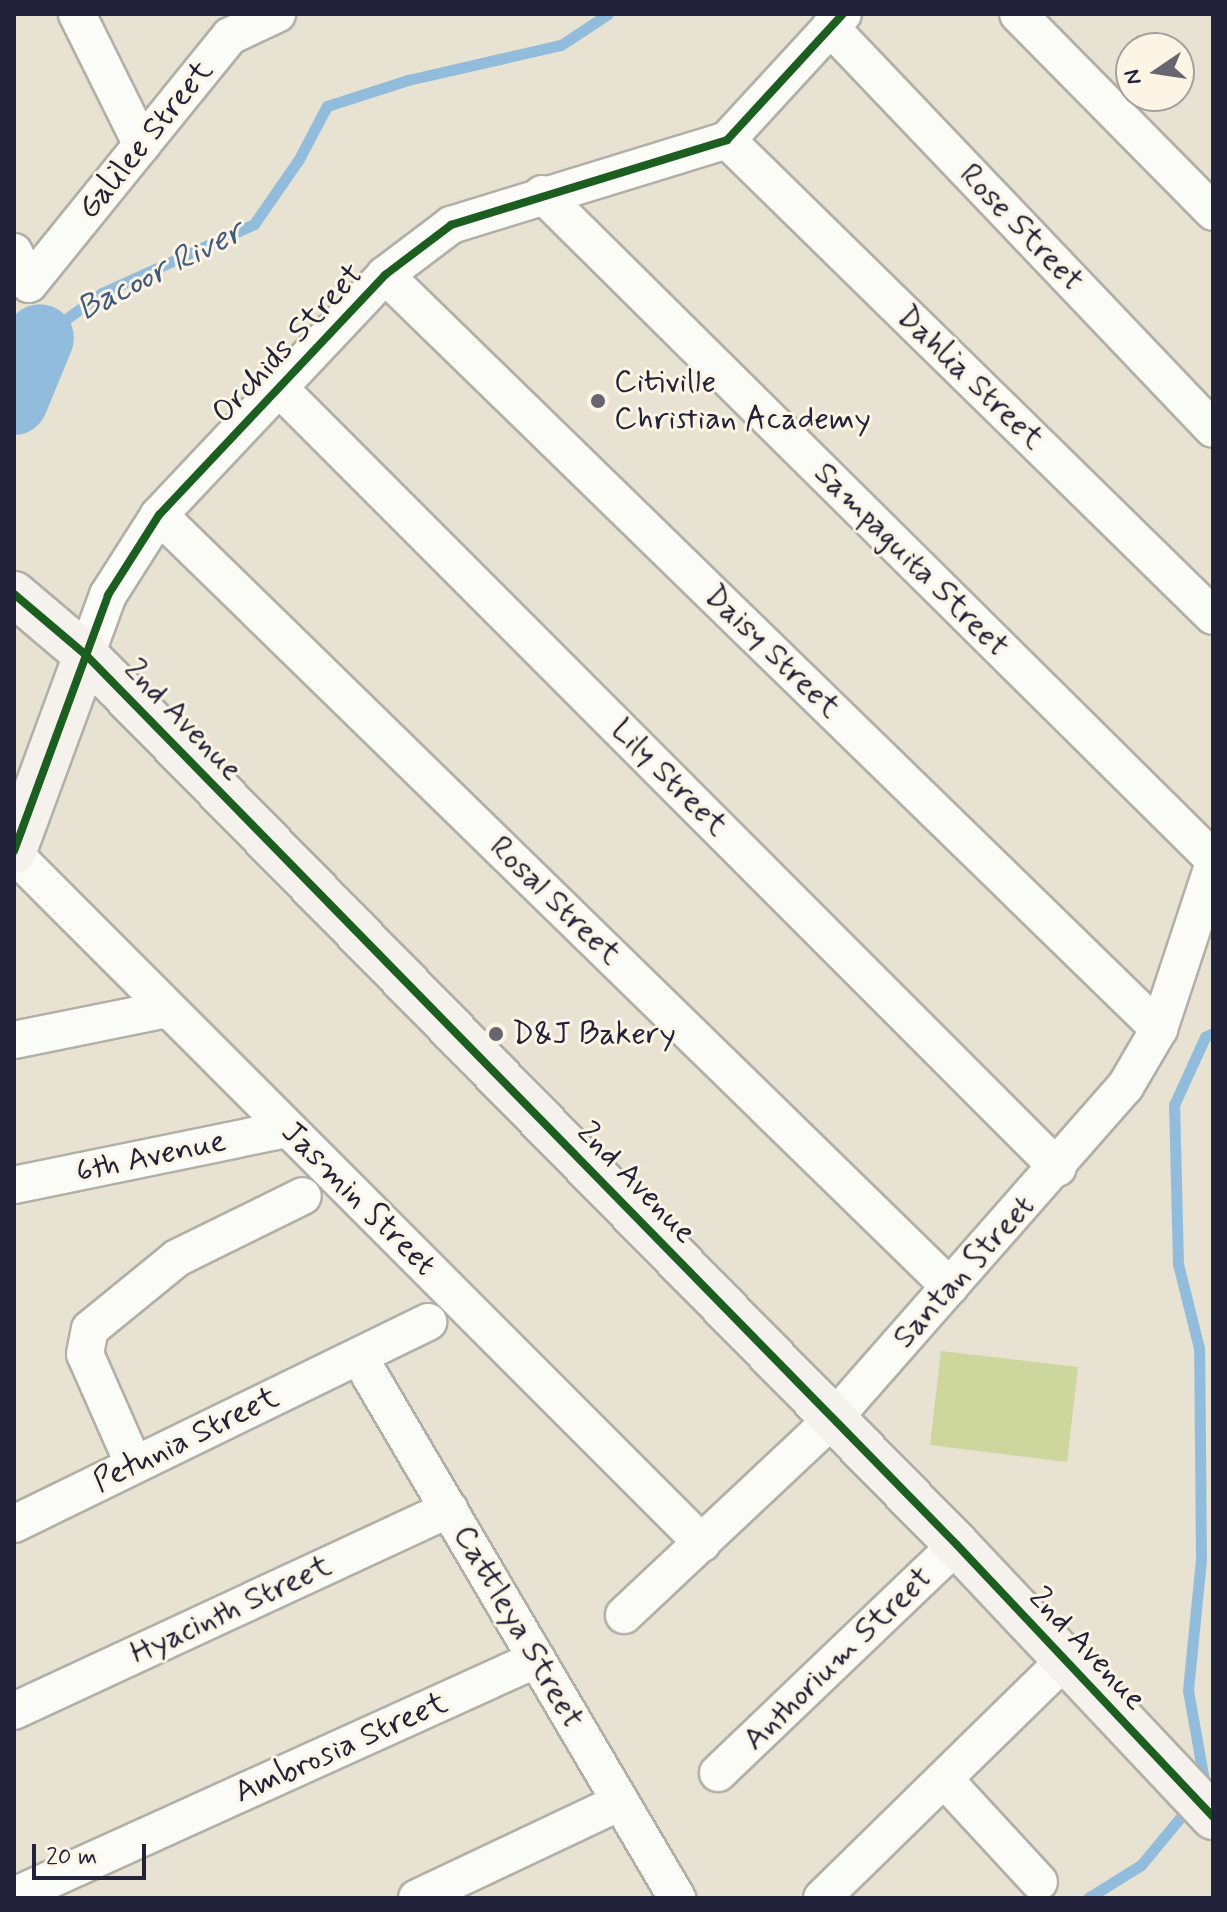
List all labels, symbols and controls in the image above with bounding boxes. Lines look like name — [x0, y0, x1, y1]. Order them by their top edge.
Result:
north arrow — [1115, 32, 1195, 112]
street label: Galilee Street — [70, 53, 222, 227]
text: N — [1118, 67, 1149, 87]
street label: Rose Street — [951, 157, 1091, 299]
water label: Bacoor River — [70, 212, 250, 330]
street label: Orchids Street — [205, 257, 371, 431]
street label: Dahlia Street — [888, 298, 1052, 458]
place label: Citiville Christian Academy — [614, 364, 875, 439]
marker: Citiville Christian Academy — [589, 392, 607, 410]
street label: Sampaguita Street — [806, 455, 1016, 665]
street label: Daisy Street — [696, 577, 848, 727]
street label: 2nd Avenue — [115, 650, 251, 790]
street label: Lily Street — [602, 711, 736, 845]
street label: Rosal Street — [481, 829, 629, 973]
place label: D&J Bakery — [512, 1015, 679, 1053]
marker: D&J Bakery — [487, 1025, 505, 1043]
street label: Jasmin Street — [271, 1112, 445, 1286]
street label: 2nd Avenue — [568, 1113, 704, 1253]
street label: 6th Avenue — [73, 1122, 229, 1192]
street label: Santan Street — [883, 1186, 1045, 1358]
street label: Petunia Street — [87, 1379, 285, 1501]
street label: Cattleya Street — [445, 1519, 591, 1735]
street label: Hyacinth Street — [125, 1547, 337, 1673]
street label: Anthorium Street — [736, 1560, 940, 1758]
street label: 2nd Avenue — [1019, 1579, 1155, 1719]
street label: Ambrosia Street — [229, 1684, 453, 1812]
scale bar — [36, 1828, 150, 1878]
text: 20 m — [46, 1842, 97, 1873]

